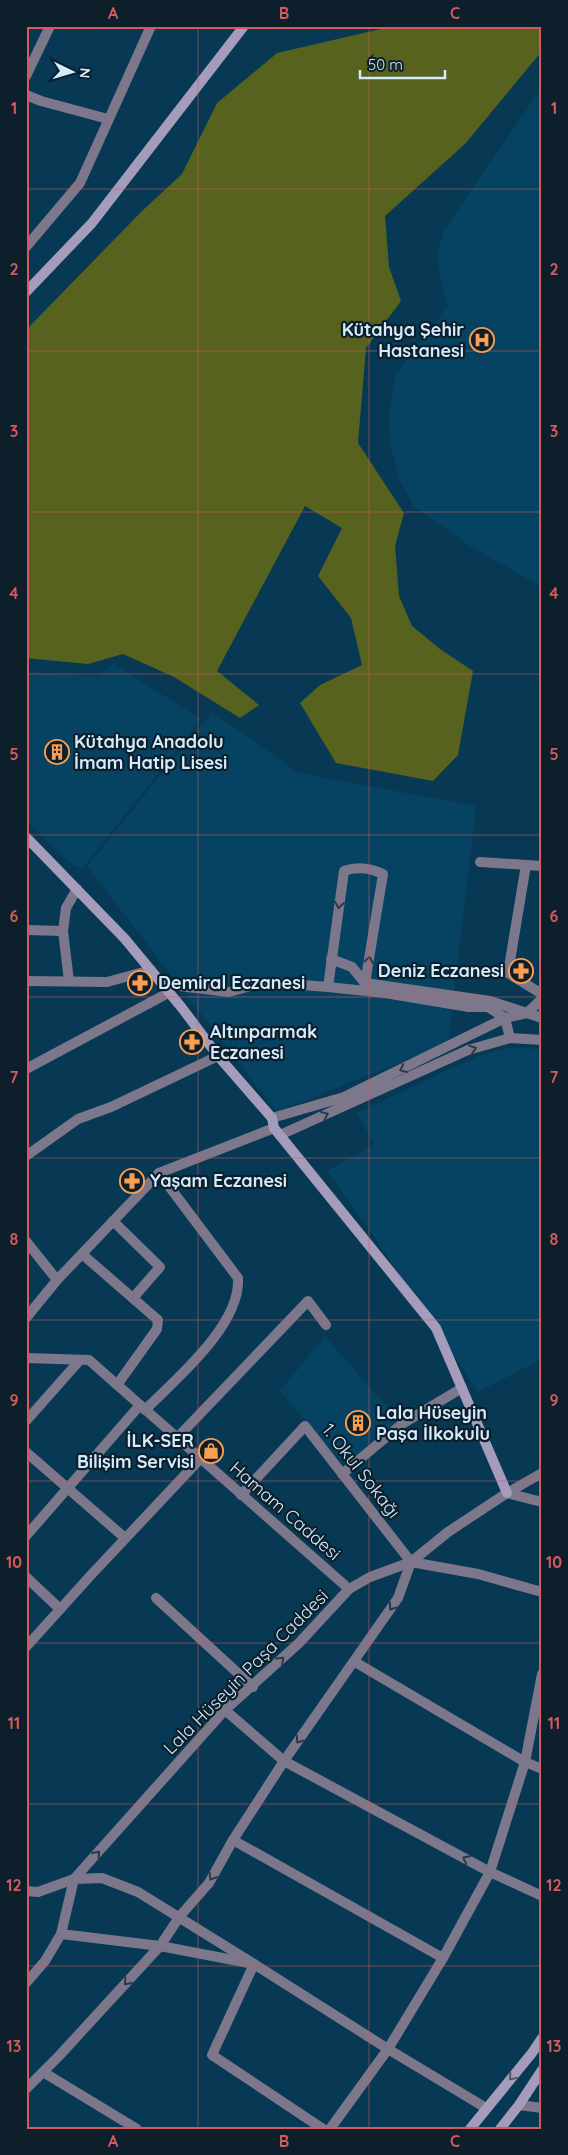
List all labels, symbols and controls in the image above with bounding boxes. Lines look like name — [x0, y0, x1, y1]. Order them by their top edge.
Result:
text: A — [108, 3, 119, 23]
text: B — [279, 3, 289, 23]
text: C — [450, 3, 460, 23]
north arrow — [48, 48, 98, 98]
scale bar — [360, 48, 446, 80]
text: 50 m — [368, 55, 403, 74]
text: N — [76, 67, 94, 79]
text: 1 — [11, 98, 17, 118]
text: 1 — [551, 98, 557, 118]
text: 2 — [9, 259, 19, 279]
text: 2 — [549, 259, 559, 279]
place label: Kütahya Şehir Hastanesi — [342, 318, 464, 362]
hospital icon: Kütahya Şehir Hastanesi — [469, 327, 495, 353]
text: 3 — [10, 421, 18, 441]
text: 3 — [550, 421, 558, 441]
text: 4 — [9, 583, 19, 603]
text: 4 — [549, 583, 559, 603]
place label: Kütahya Anadolu İmam Hatip Lisesi — [74, 730, 227, 774]
building icon: Kütahya Anadolu İmam Hatip Lisesi — [44, 739, 70, 765]
text: 5 — [9, 744, 19, 764]
text: 5 — [549, 744, 559, 764]
one-way arrow — [335, 900, 345, 909]
text: 6 — [10, 906, 19, 926]
text: 6 — [550, 906, 559, 926]
one-way arrow — [363, 956, 373, 965]
pharmacy icon: Deniz Eczanesi — [508, 958, 534, 984]
place label: Deniz Eczanesi — [378, 959, 504, 982]
pharmacy icon: Demiral Eczanesi — [127, 970, 153, 996]
place label: Demiral Eczanesi — [158, 971, 305, 994]
place label: Altınparmak Eczanesi — [210, 1020, 317, 1064]
pharmacy icon: Altınparmak Eczanesi — [179, 1029, 205, 1055]
one-way arrow — [468, 1045, 477, 1055]
one-way arrow — [399, 1062, 408, 1073]
text: 7 — [10, 1067, 19, 1087]
text: 7 — [550, 1067, 559, 1087]
one-way arrow — [320, 1111, 329, 1122]
pharmacy icon: Yaşam Eczanesi — [119, 1168, 145, 1194]
place label: Yaşam Eczanesi — [150, 1169, 287, 1192]
text: 8 — [10, 1229, 19, 1249]
text: 8 — [550, 1229, 559, 1249]
text: 9 — [9, 1390, 19, 1410]
text: 9 — [549, 1390, 559, 1410]
place label: Lala Hüseyin Paşa İlkokulu — [376, 1401, 490, 1445]
building icon: Lala Hüseyin Paşa İlkokulu — [345, 1410, 371, 1436]
street label: 1. Okul Sokağı — [317, 1419, 406, 1523]
place label: İLK-SER Bilişim Servisi — [77, 1429, 194, 1473]
shop icon: İLK-SER Bilişim Servisi — [198, 1438, 224, 1464]
street label: Hamam Caddesi — [225, 1456, 346, 1565]
text: 10 — [6, 1552, 22, 1572]
text: 10 — [546, 1552, 562, 1572]
street label: Lala Hüseyin Paşa Caddesi — [158, 1584, 333, 1759]
one-way arrow — [389, 1601, 398, 1611]
one-way arrow — [275, 1657, 284, 1666]
text: 11 — [8, 1713, 20, 1733]
text: 11 — [548, 1713, 560, 1733]
one-way arrow — [296, 1734, 305, 1744]
one-way arrow — [91, 1851, 100, 1860]
one-way arrow — [463, 1856, 472, 1866]
one-way arrow — [209, 1872, 219, 1881]
text: 12 — [6, 1875, 22, 1895]
text: 12 — [546, 1875, 562, 1895]
one-way arrow — [124, 1976, 133, 1985]
text: 13 — [7, 2036, 21, 2056]
text: 13 — [547, 2036, 561, 2056]
one-way arrow — [509, 2071, 518, 2080]
text: A — [108, 2131, 119, 2151]
text: B — [279, 2131, 289, 2151]
text: C — [450, 2131, 460, 2151]

